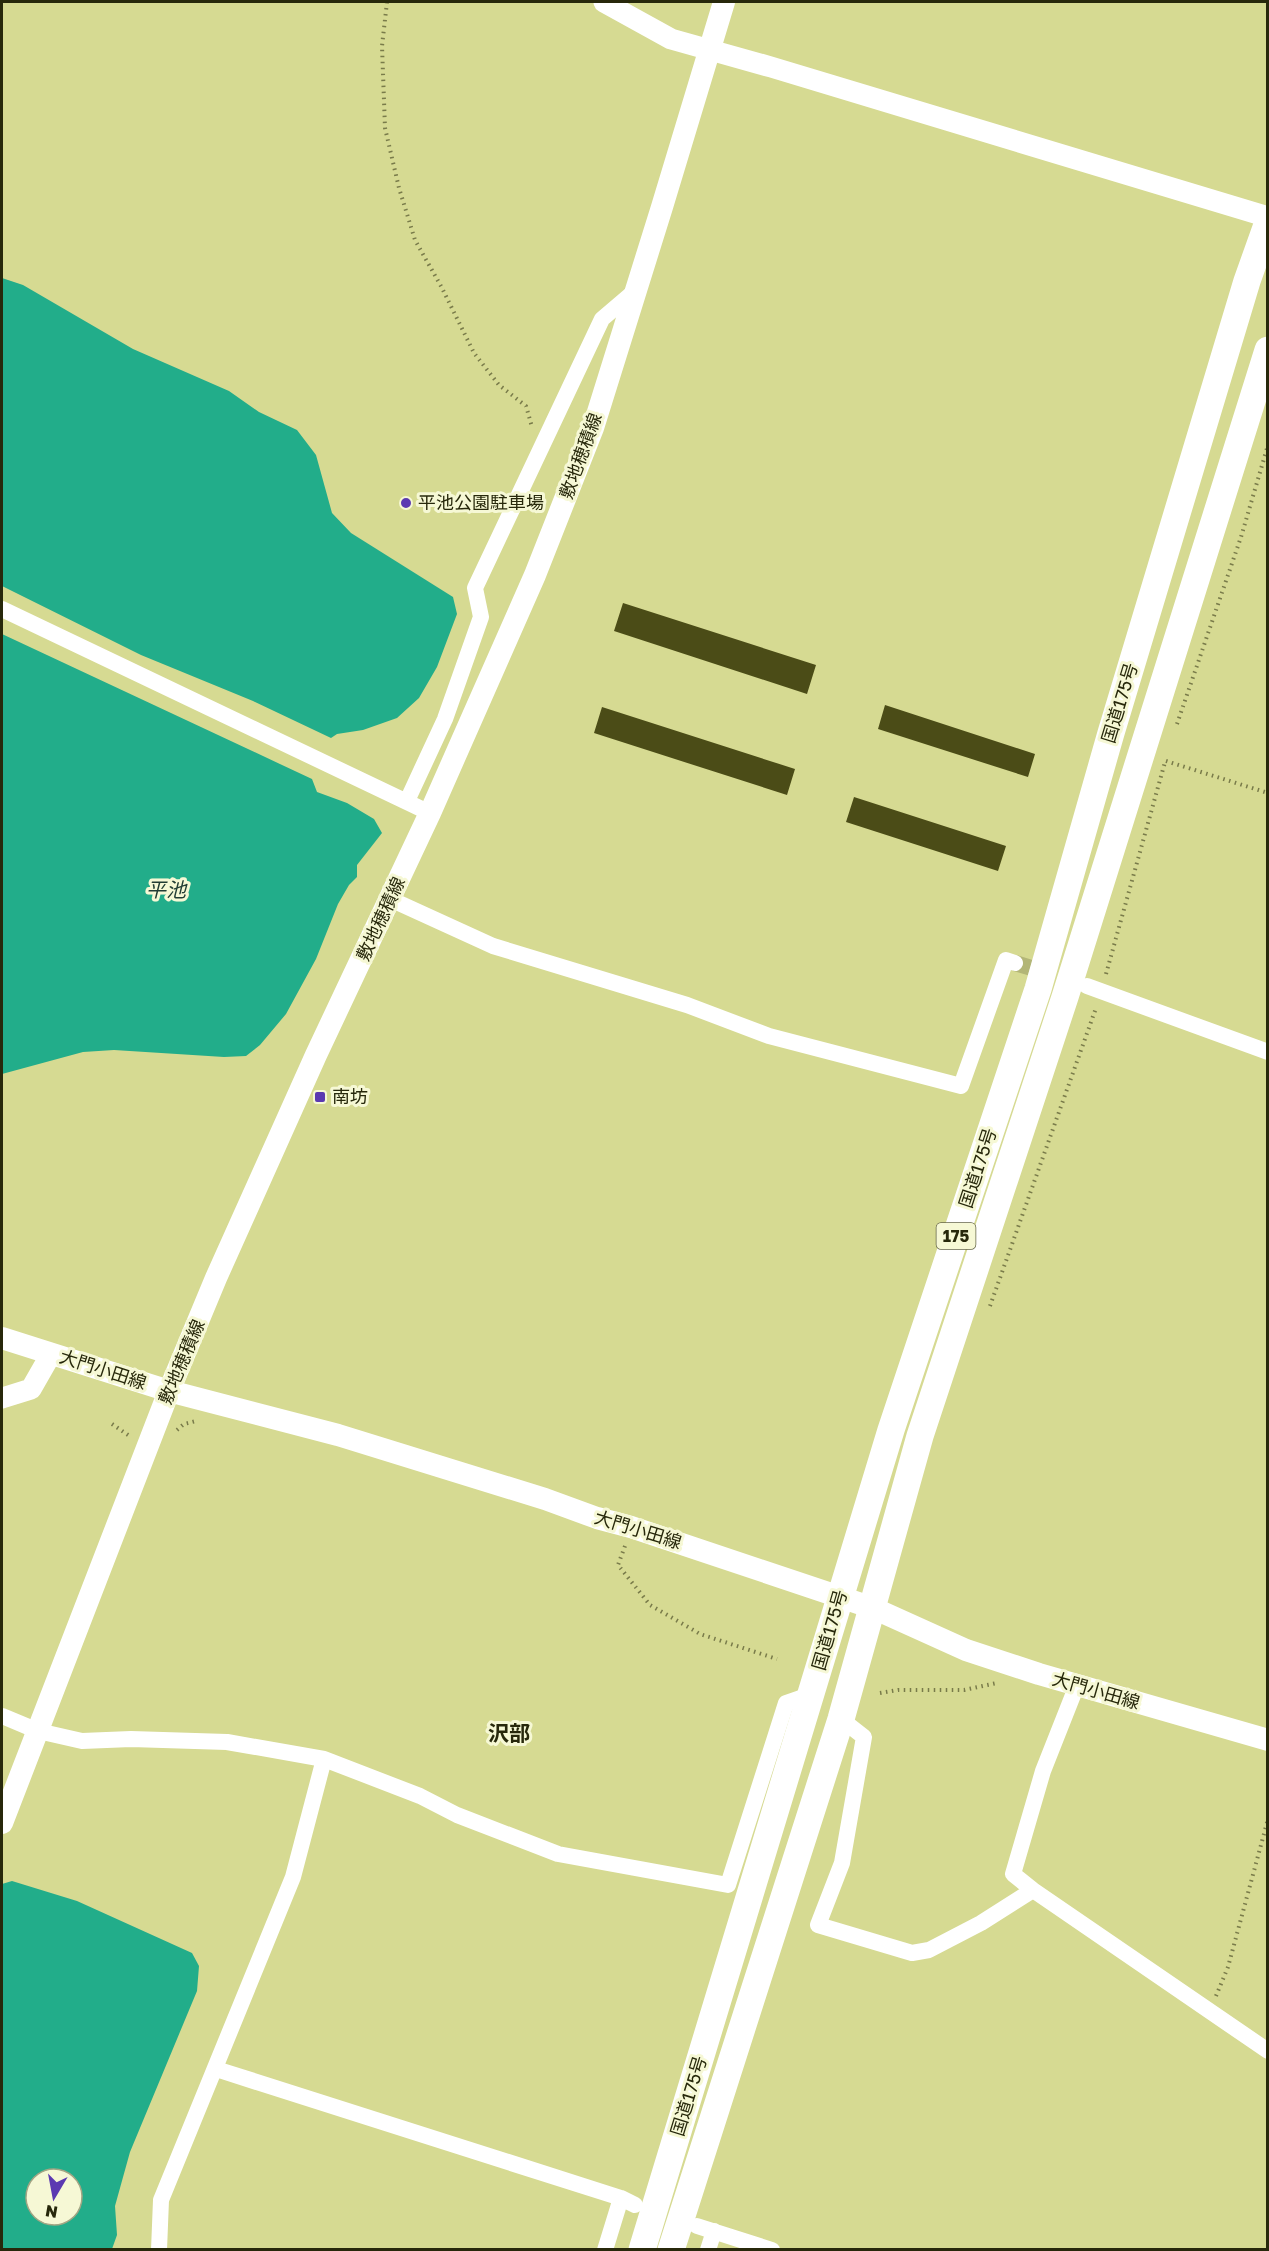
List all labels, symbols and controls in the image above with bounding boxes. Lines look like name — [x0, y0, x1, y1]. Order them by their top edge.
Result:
street label: 敷地穂積線 — [554, 410, 606, 502]
place label: 平池公園駐車場 — [418, 491, 544, 513]
marker: 平池公園駐車場 — [399, 496, 413, 510]
street label: 国道175号 — [1096, 660, 1142, 745]
street label: 敷地穂積線 — [351, 873, 409, 964]
water label: 平池 — [146, 877, 188, 901]
place label: 南坊 — [332, 1085, 368, 1107]
marker: 南坊 — [313, 1090, 327, 1104]
street label: 国道175号 — [954, 1125, 1000, 1210]
road number: 175 — [936, 1223, 976, 1249]
street label: 敷地穂積線 — [153, 1316, 209, 1407]
street label: 大門小田線 — [57, 1345, 150, 1393]
street label: 大門小田線 — [592, 1505, 685, 1553]
street label: 国道175号 — [807, 1587, 851, 1673]
street label: 大門小田線 — [1050, 1667, 1143, 1713]
district label: 沢部 — [488, 1720, 530, 1746]
street label: 国道175号 — [665, 2053, 711, 2138]
north arrow — [24, 2167, 84, 2227]
text: N — [44, 2201, 59, 2223]

